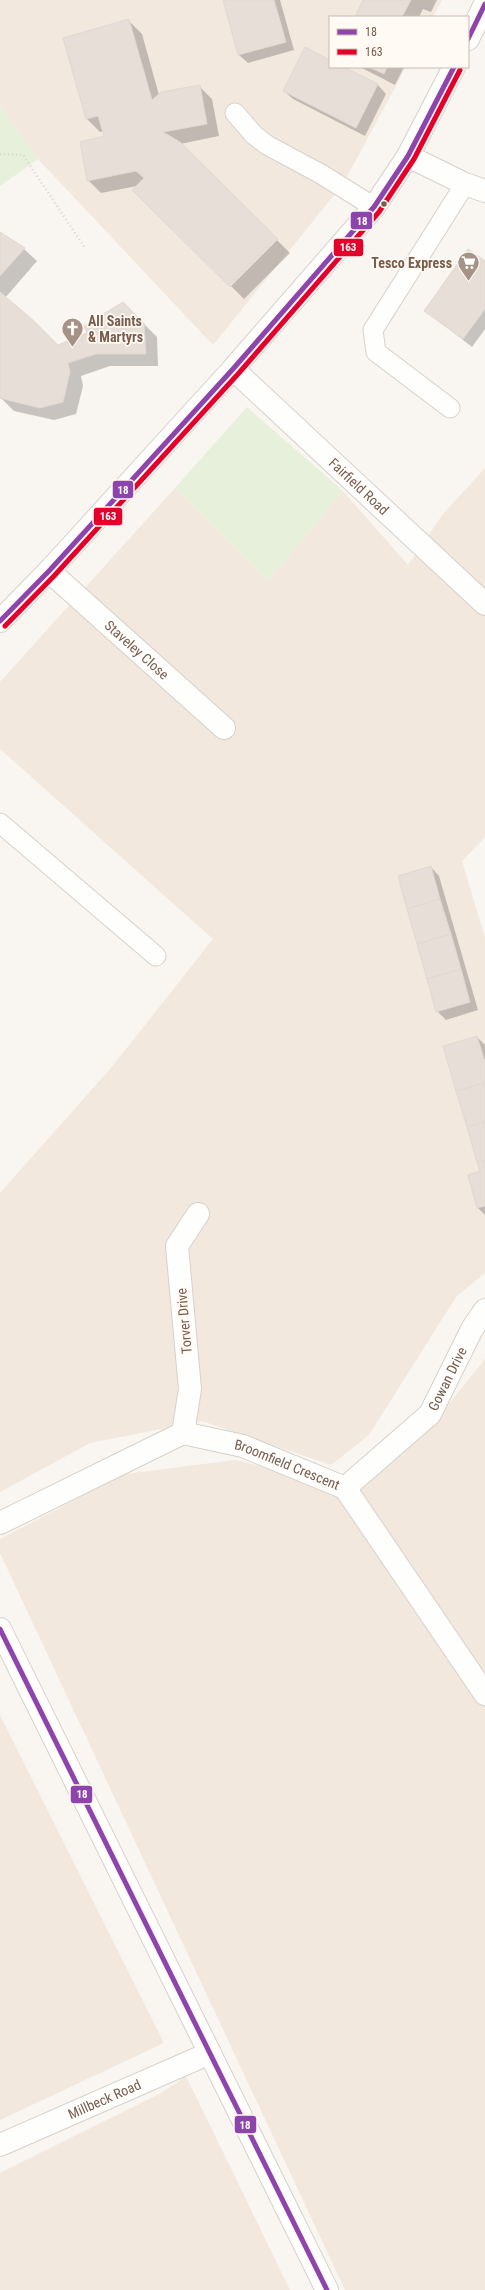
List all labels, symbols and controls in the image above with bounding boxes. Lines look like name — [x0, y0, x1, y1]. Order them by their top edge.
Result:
legend — [329, 16, 469, 68]
text: 18 — [365, 25, 377, 39]
text: 163 — [365, 45, 383, 59]
unlabelled marker — [379, 199, 389, 209]
line badge: 18 — [350, 211, 373, 230]
text: 18 — [356, 215, 368, 228]
line badge: 163 — [333, 238, 364, 257]
text: 163 — [340, 241, 357, 254]
supermarket icon: Tesco Express — [455, 250, 481, 283]
place label: Tesco Express — [371, 255, 452, 271]
place label: All Saints & Martyrs — [88, 313, 143, 345]
church icon: All Saints & Martyrs — [60, 316, 86, 349]
street label: Fairfield Road — [326, 455, 392, 518]
line badge: 18 — [112, 480, 134, 499]
text: 18 — [117, 484, 129, 497]
line badge: 163 — [93, 507, 123, 526]
text: 163 — [100, 510, 117, 523]
street label: Staveley Close — [102, 617, 172, 683]
street label: Torver Drive — [173, 1287, 195, 1355]
street label: Gowan Drive — [425, 1344, 470, 1413]
street label: Broomfield Crescent — [233, 1436, 342, 1493]
line badge: 18 — [70, 1785, 93, 1804]
text: 18 — [76, 1788, 88, 1801]
street label: Millbeck Road — [66, 2076, 143, 2122]
line badge: 18 — [234, 2115, 257, 2134]
text: 18 — [239, 2119, 251, 2132]

